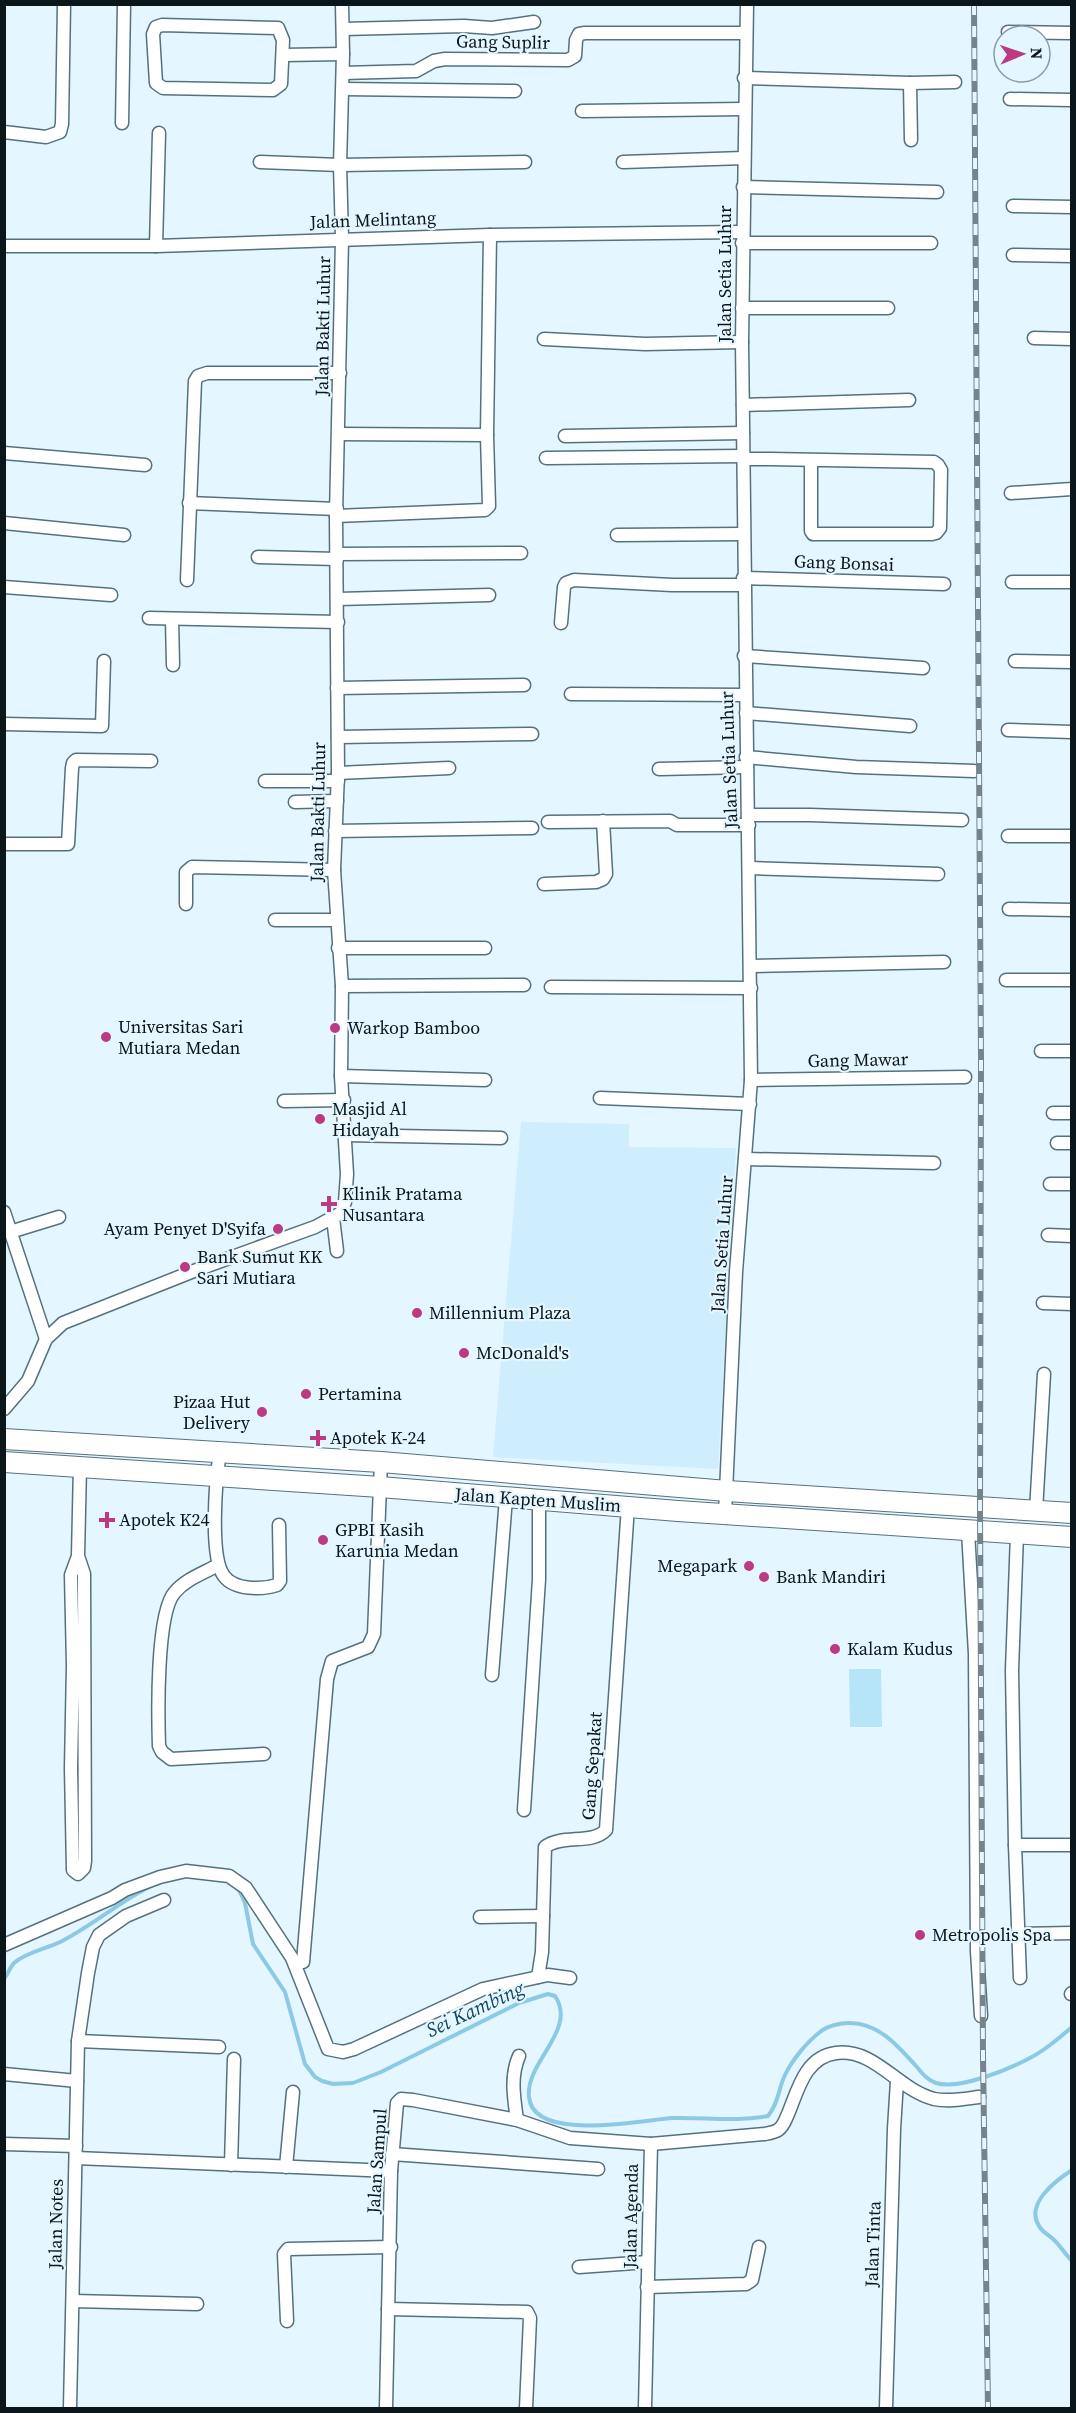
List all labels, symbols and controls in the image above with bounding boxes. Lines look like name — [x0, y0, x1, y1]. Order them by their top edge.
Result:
north arrow — [992, 24, 1052, 84]
street label: Gang Suplir — [456, 28, 550, 55]
text: N — [1026, 47, 1048, 60]
street label: Jalan Melintang — [308, 205, 437, 234]
street label: Jalan Setia Luhur — [712, 205, 737, 344]
street label: Jalan Bakti Luhur — [309, 255, 336, 397]
street label: Gang Bonsai — [793, 548, 895, 577]
street label: Jalan Setia Luhur — [714, 691, 743, 830]
street label: Jalan Bakti Luhur — [304, 741, 331, 883]
place label: Universitas Sari Mutiara Medan — [118, 1014, 243, 1060]
place label: Warkop Bamboo — [347, 1015, 480, 1040]
marker: Warkop Bamboo — [328, 1021, 342, 1035]
marker: Universitas Sari Mutiara Medan — [99, 1030, 113, 1044]
street label: Gang Mawar — [807, 1046, 909, 1073]
place label: Masjid Al Hidayah — [332, 1096, 407, 1142]
marker: Masjid Al Hidayah — [313, 1112, 327, 1126]
street label: Jalan Setia Luhur — [704, 1174, 739, 1314]
place label: Klinik Pratama Nusantara — [342, 1181, 463, 1227]
marker: Klinik Pratama Nusantara — [320, 1195, 338, 1213]
place label: Ayam Penyet D'Syifa — [104, 1216, 267, 1241]
marker: Ayam Penyet D'Syifa — [271, 1222, 285, 1236]
place label: Bank Sumut KK Sari Mutiara — [197, 1244, 323, 1290]
marker: Bank Sumut KK Sari Mutiara — [178, 1260, 192, 1274]
place label: Millennium Plaza — [429, 1300, 572, 1325]
marker: Millennium Plaza — [410, 1306, 424, 1320]
place label: McDonald's — [476, 1340, 569, 1365]
marker: McDonald's — [457, 1346, 471, 1360]
place label: Pertamina — [318, 1381, 403, 1406]
marker: Pertamina — [299, 1387, 313, 1401]
place label: Pizaa Hut Delivery — [173, 1389, 251, 1435]
marker: Pizaa Hut Delivery — [255, 1405, 269, 1419]
place label: Apotek K-24 — [330, 1425, 426, 1450]
marker: Apotek K-24 — [311, 1431, 325, 1445]
street label: Jalan Kapten Muslim — [453, 1481, 622, 1518]
place label: Apotek K24 — [119, 1507, 210, 1532]
marker: Apotek K24 — [100, 1513, 114, 1527]
place label: GPBI Kasih Karunia Medan — [335, 1517, 459, 1563]
marker: GPBI Kasih Karunia Medan — [316, 1533, 330, 1547]
place label: Megapark — [657, 1553, 737, 1578]
marker: Megapark — [742, 1559, 756, 1573]
place label: Bank Mandiri — [776, 1564, 886, 1589]
marker: Bank Mandiri — [757, 1570, 771, 1584]
place label: Kalam Kudus — [847, 1636, 953, 1661]
marker: Kalam Kudus — [828, 1642, 842, 1656]
street label: Gang Sepakat — [575, 1711, 608, 1821]
place label: Metropolis Spa — [932, 1922, 1053, 1947]
marker: Metropolis Spa — [913, 1928, 927, 1942]
water label: Sei Kambing — [421, 1974, 530, 2044]
street label: Jalan Sampul — [360, 2108, 393, 2215]
street label: Jalan Agenda — [617, 2162, 644, 2270]
street label: Jalan Notes — [42, 2178, 69, 2270]
street label: Jalan Tinta — [858, 2199, 887, 2289]

